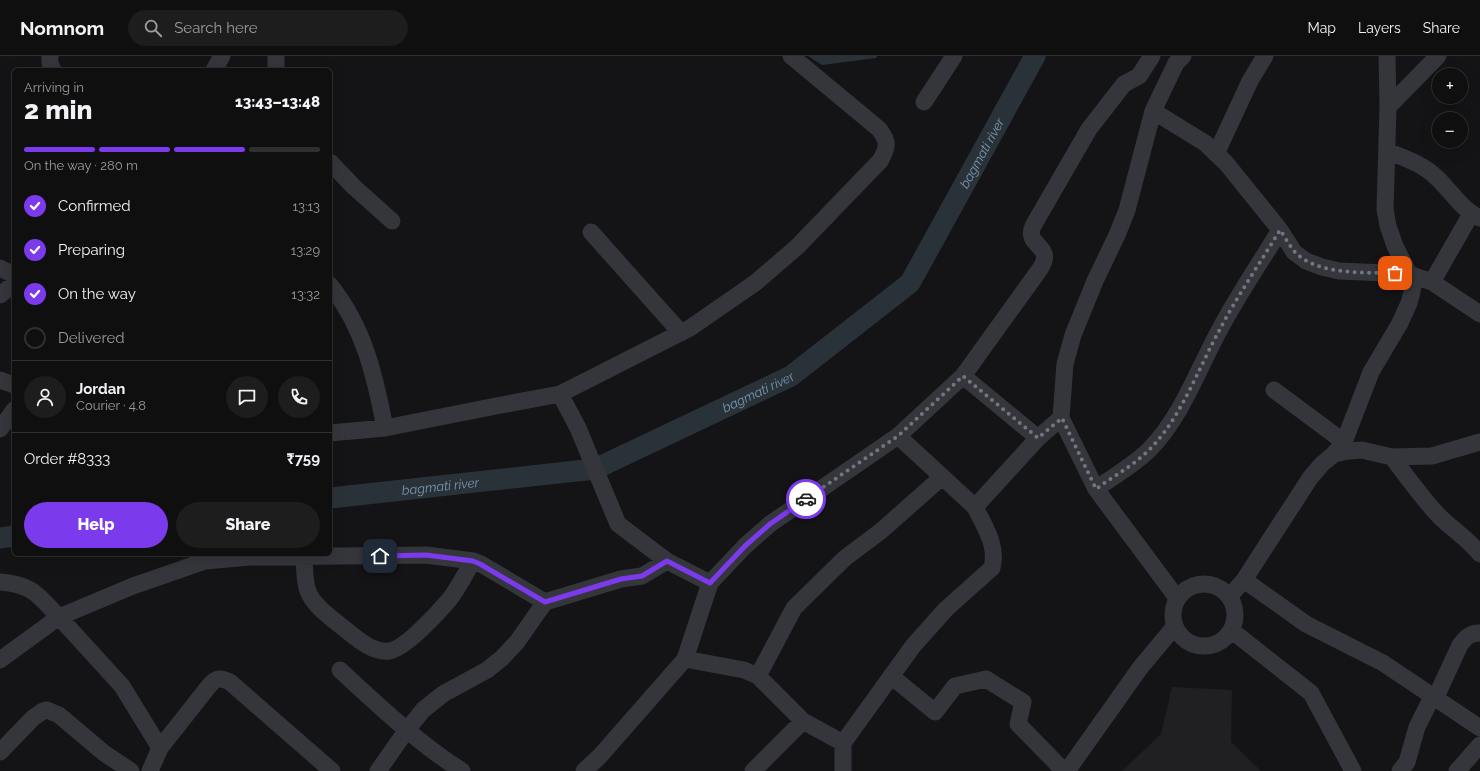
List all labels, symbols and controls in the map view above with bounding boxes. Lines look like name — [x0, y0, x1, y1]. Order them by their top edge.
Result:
search box — [128, 10, 408, 46]
text: Nomnom — [20, 17, 104, 39]
icon: search — [142, 17, 164, 39]
text: Search here — [174, 19, 258, 37]
text: Map — [1308, 20, 1336, 36]
text: Layers — [1358, 20, 1401, 36]
text: Share — [1423, 20, 1460, 36]
map controls — [1432, 68, 1468, 148]
button: + — [1432, 68, 1468, 104]
text: Arriving in — [24, 80, 84, 95]
text: 13:43–13:48 — [235, 93, 320, 111]
text: 2 min — [24, 95, 92, 125]
button: − — [1432, 112, 1468, 148]
water label: bagmati river — [957, 115, 1008, 191]
text: On the way · 280 m — [24, 158, 138, 173]
icon: check — [24, 195, 46, 217]
text: Confirmed — [58, 197, 131, 215]
text: 13:13 — [293, 199, 320, 214]
icon: check — [24, 239, 46, 261]
text: Preparing — [58, 241, 125, 259]
text: 13:29 — [291, 243, 320, 258]
pin — [1378, 256, 1412, 290]
icon: bag — [1384, 262, 1406, 284]
icon: check — [24, 283, 46, 305]
text: On the way — [58, 285, 136, 303]
text: 13:32 — [291, 287, 320, 302]
text: Delivered — [58, 329, 125, 347]
water label: bagmati river — [720, 369, 798, 416]
button: person — [24, 376, 66, 418]
button: chat — [226, 376, 268, 418]
button: phone — [278, 376, 320, 418]
text: Jordan — [76, 380, 125, 398]
text: Courier · 4.8 — [76, 398, 146, 413]
text: Order #8333 — [24, 450, 110, 468]
text: ₹759 — [287, 450, 320, 468]
water label: bagmati river — [401, 475, 480, 498]
courier — [786, 479, 826, 519]
icon: car — [795, 488, 817, 510]
button: Help — [24, 502, 168, 548]
button: Share — [176, 502, 320, 548]
pin — [363, 539, 397, 573]
icon: home — [369, 545, 391, 567]

